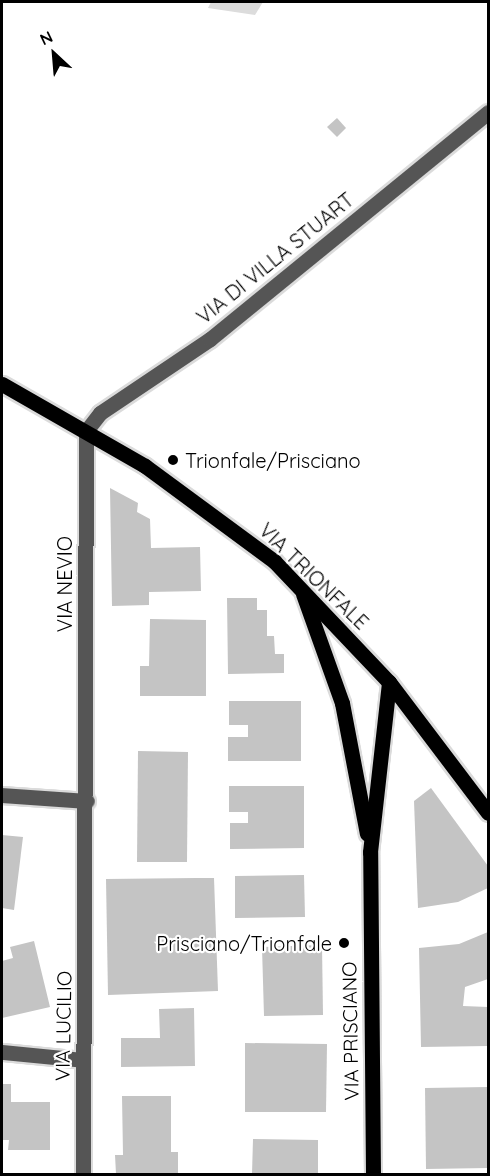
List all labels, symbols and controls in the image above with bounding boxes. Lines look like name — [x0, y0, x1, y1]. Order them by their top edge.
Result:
north arrow — [24, 24, 84, 84]
text: N — [36, 26, 56, 49]
street label: VIA DI VILLA STUART — [192, 187, 358, 329]
place label: Trionfale/Prisciano — [185, 448, 361, 472]
marker: Trionfale/Prisciano — [166, 453, 180, 467]
street label: VIA TRIONFALE — [254, 518, 374, 634]
street label: VIA NEVIO — [52, 536, 76, 632]
place label: Prisciano/Trionfale — [156, 931, 332, 955]
marker: Prisciano/Trionfale — [337, 936, 351, 950]
street label: VIA PRISCIANO — [337, 961, 363, 1101]
street label: VIA LUCILIO — [50, 971, 76, 1081]

